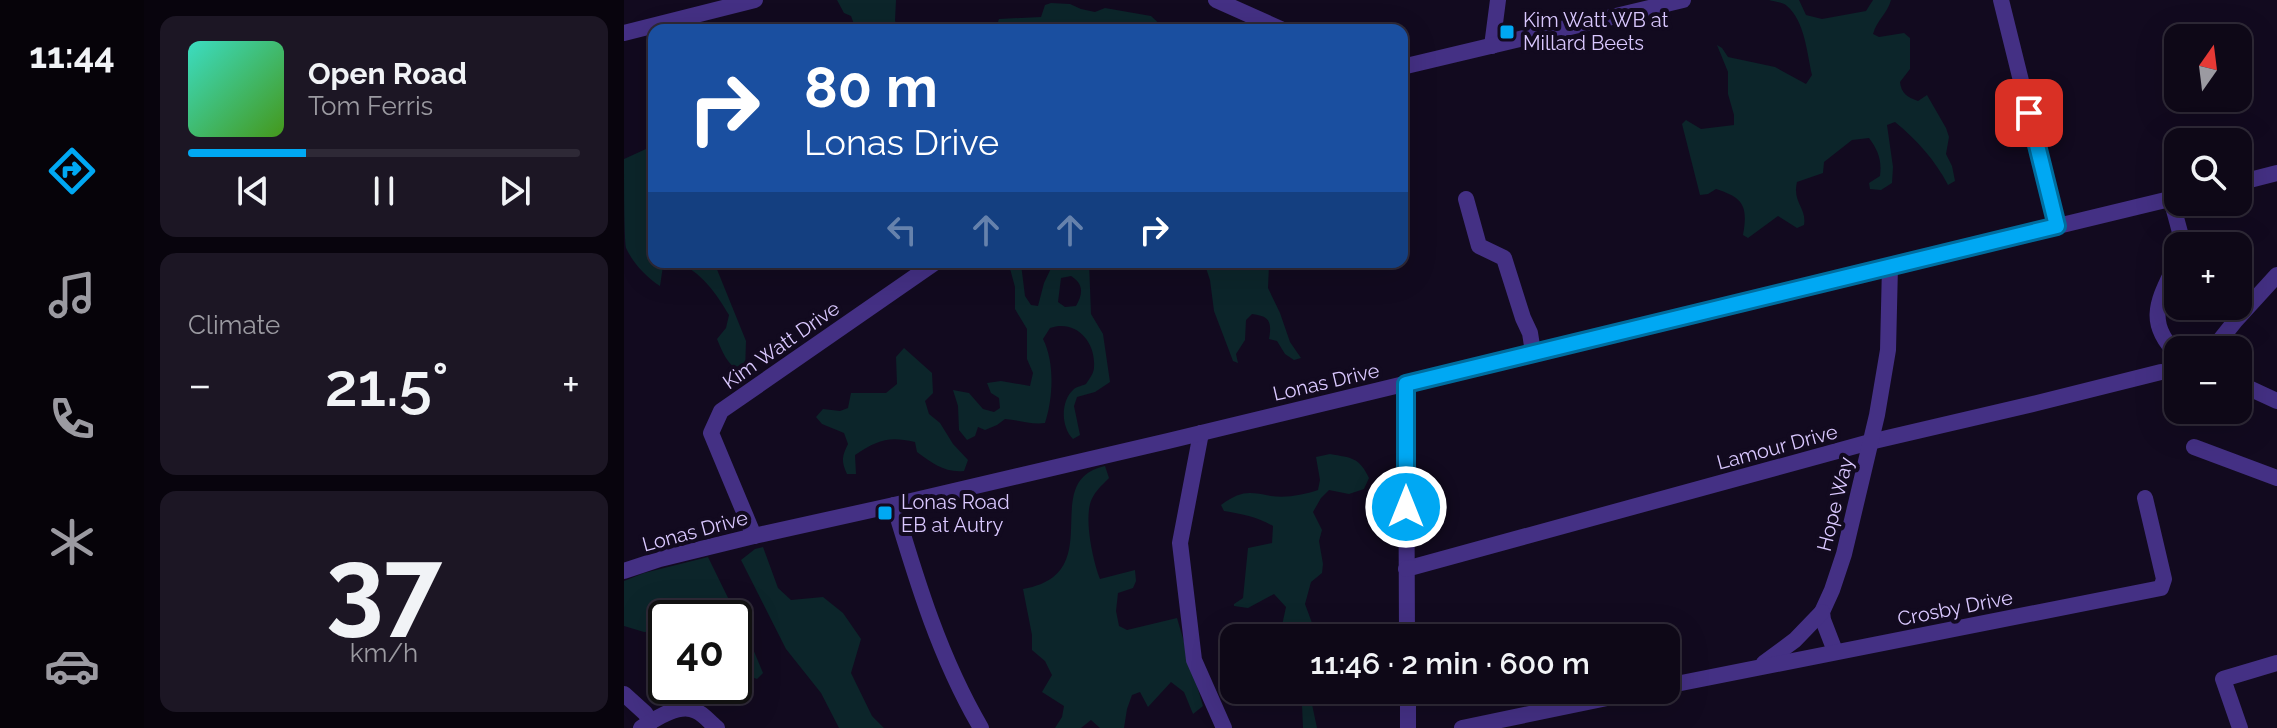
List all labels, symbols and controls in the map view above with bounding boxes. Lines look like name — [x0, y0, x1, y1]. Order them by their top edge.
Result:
place label: Kim Watt WB at Millard Beets — [1523, 8, 1669, 55]
marker: Kim Watt WB at Millard Beets — [1498, 23, 1516, 41]
north arrow — [2164, 24, 2252, 112]
map controls — [2164, 24, 2252, 424]
text: 11:44 — [29, 34, 115, 76]
text: 80 m — [804, 54, 938, 120]
text: Open Road — [308, 56, 467, 91]
icon: right — [672, 56, 776, 160]
pin — [1995, 79, 2063, 147]
text: Tom Ferris — [308, 91, 433, 121]
icon: arrive — [2007, 91, 2051, 135]
text: Lonas Drive — [804, 121, 999, 163]
button: search — [2164, 128, 2252, 216]
icon: directions — [44, 143, 100, 199]
icon: previous — [231, 169, 275, 213]
icon: pause — [362, 169, 406, 213]
icon: next — [493, 169, 537, 213]
icon: left — [880, 208, 924, 252]
icon: ahead — [964, 208, 1008, 252]
icon: ahead — [1048, 208, 1092, 252]
icon: right — [1132, 208, 1176, 252]
button: + — [2164, 232, 2252, 320]
icon: music — [44, 267, 100, 323]
street label: Kim Watt Drive — [718, 296, 844, 394]
text: Climate — [188, 310, 280, 340]
button: − — [2164, 336, 2252, 424]
text: 21.5° — [325, 350, 449, 420]
street label: Lonas Drive — [1270, 358, 1382, 406]
text: − — [188, 359, 212, 410]
text: + — [562, 359, 580, 410]
icon: phone — [44, 391, 100, 447]
street label: Lamour Drive — [1714, 419, 1840, 475]
street label: Hope Way — [1812, 454, 1858, 554]
position arrow — [1364, 465, 1448, 549]
place label: Lonas Road EB at Autry — [901, 490, 1010, 537]
marker: Lonas Road EB at Autry — [876, 504, 894, 522]
street label: Lonas Drive — [640, 505, 751, 557]
icon: climate — [44, 514, 100, 570]
text: 37 — [326, 525, 442, 647]
street label: Crosby Drive — [1895, 585, 2015, 631]
speed limit sign: 40 — [648, 600, 752, 704]
icon: car — [44, 638, 100, 694]
text: km/h — [350, 638, 418, 668]
text: 11:46 · 2 min · 600 m — [1310, 646, 1590, 681]

